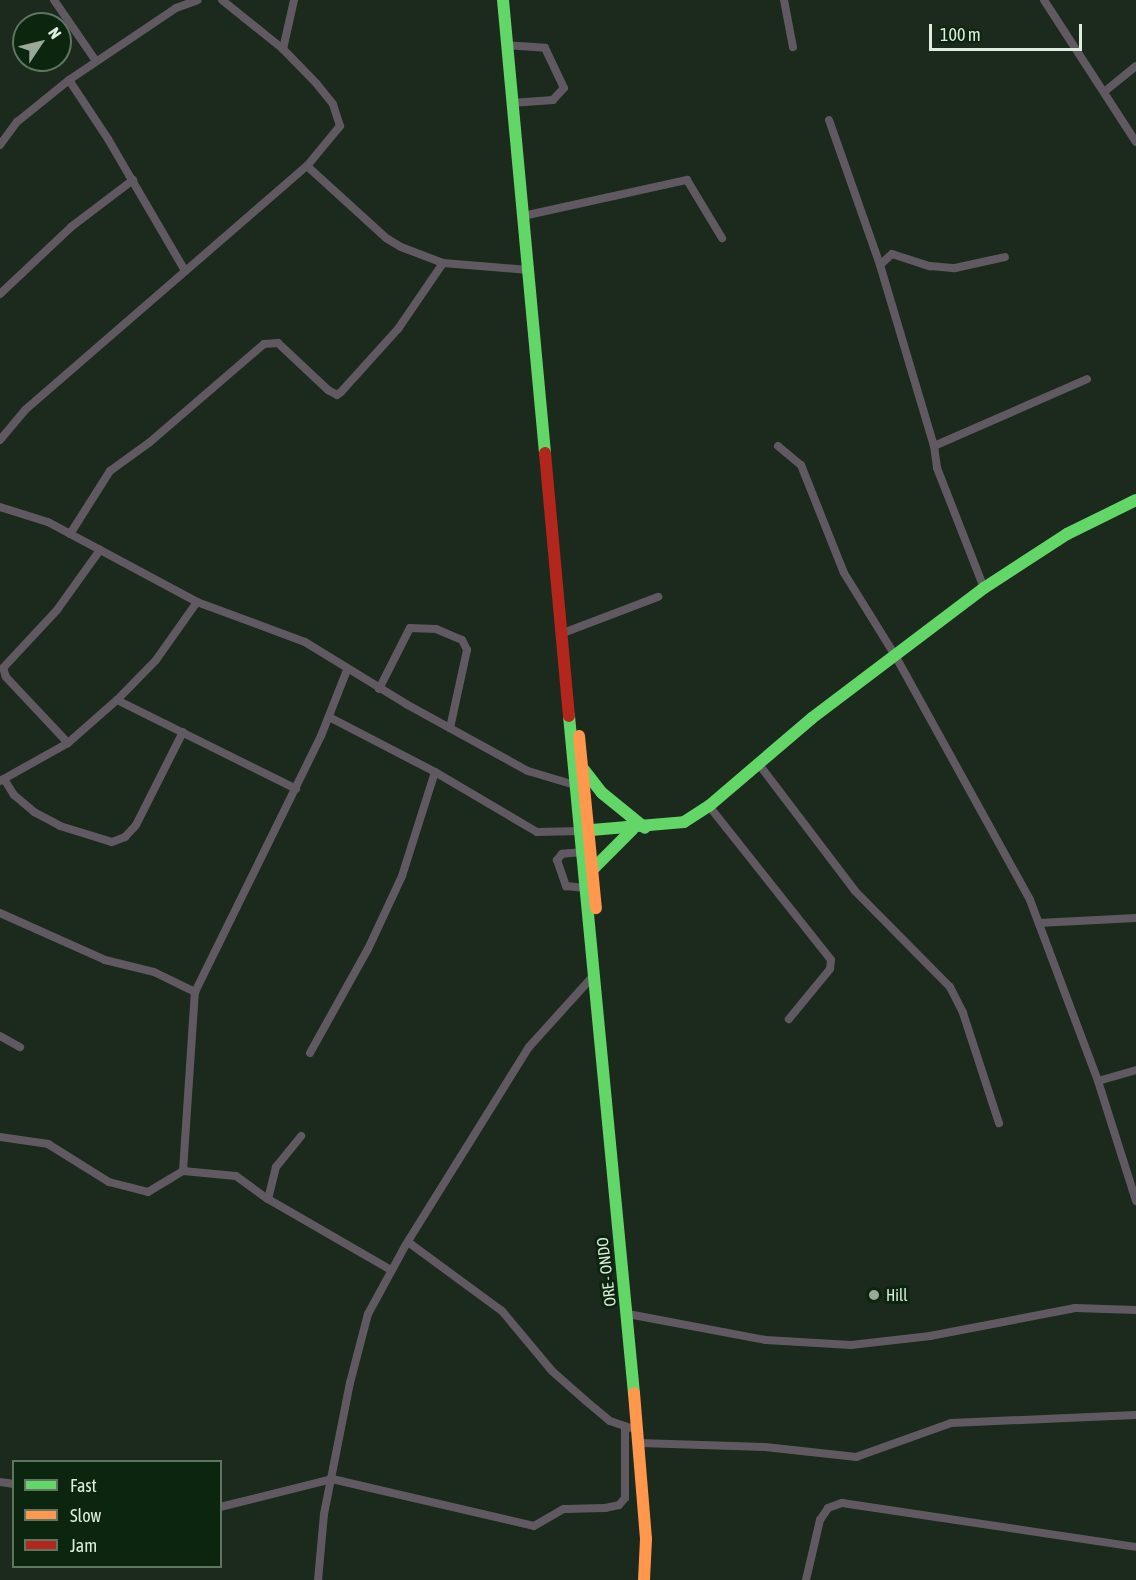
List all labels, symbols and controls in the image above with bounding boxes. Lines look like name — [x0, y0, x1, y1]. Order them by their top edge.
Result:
north arrow — [12, 12, 72, 72]
scale bar — [932, 12, 1085, 50]
text: N — [45, 24, 65, 42]
text: 100 m — [940, 24, 981, 45]
street label: ORE - ONDO — [592, 1236, 620, 1308]
place label: Hill — [886, 1285, 907, 1305]
marker: Hill — [867, 1288, 881, 1302]
legend — [12, 1460, 222, 1568]
text: Fast — [70, 1475, 97, 1496]
text: Slow — [70, 1505, 101, 1526]
text: Jam — [70, 1535, 97, 1556]

